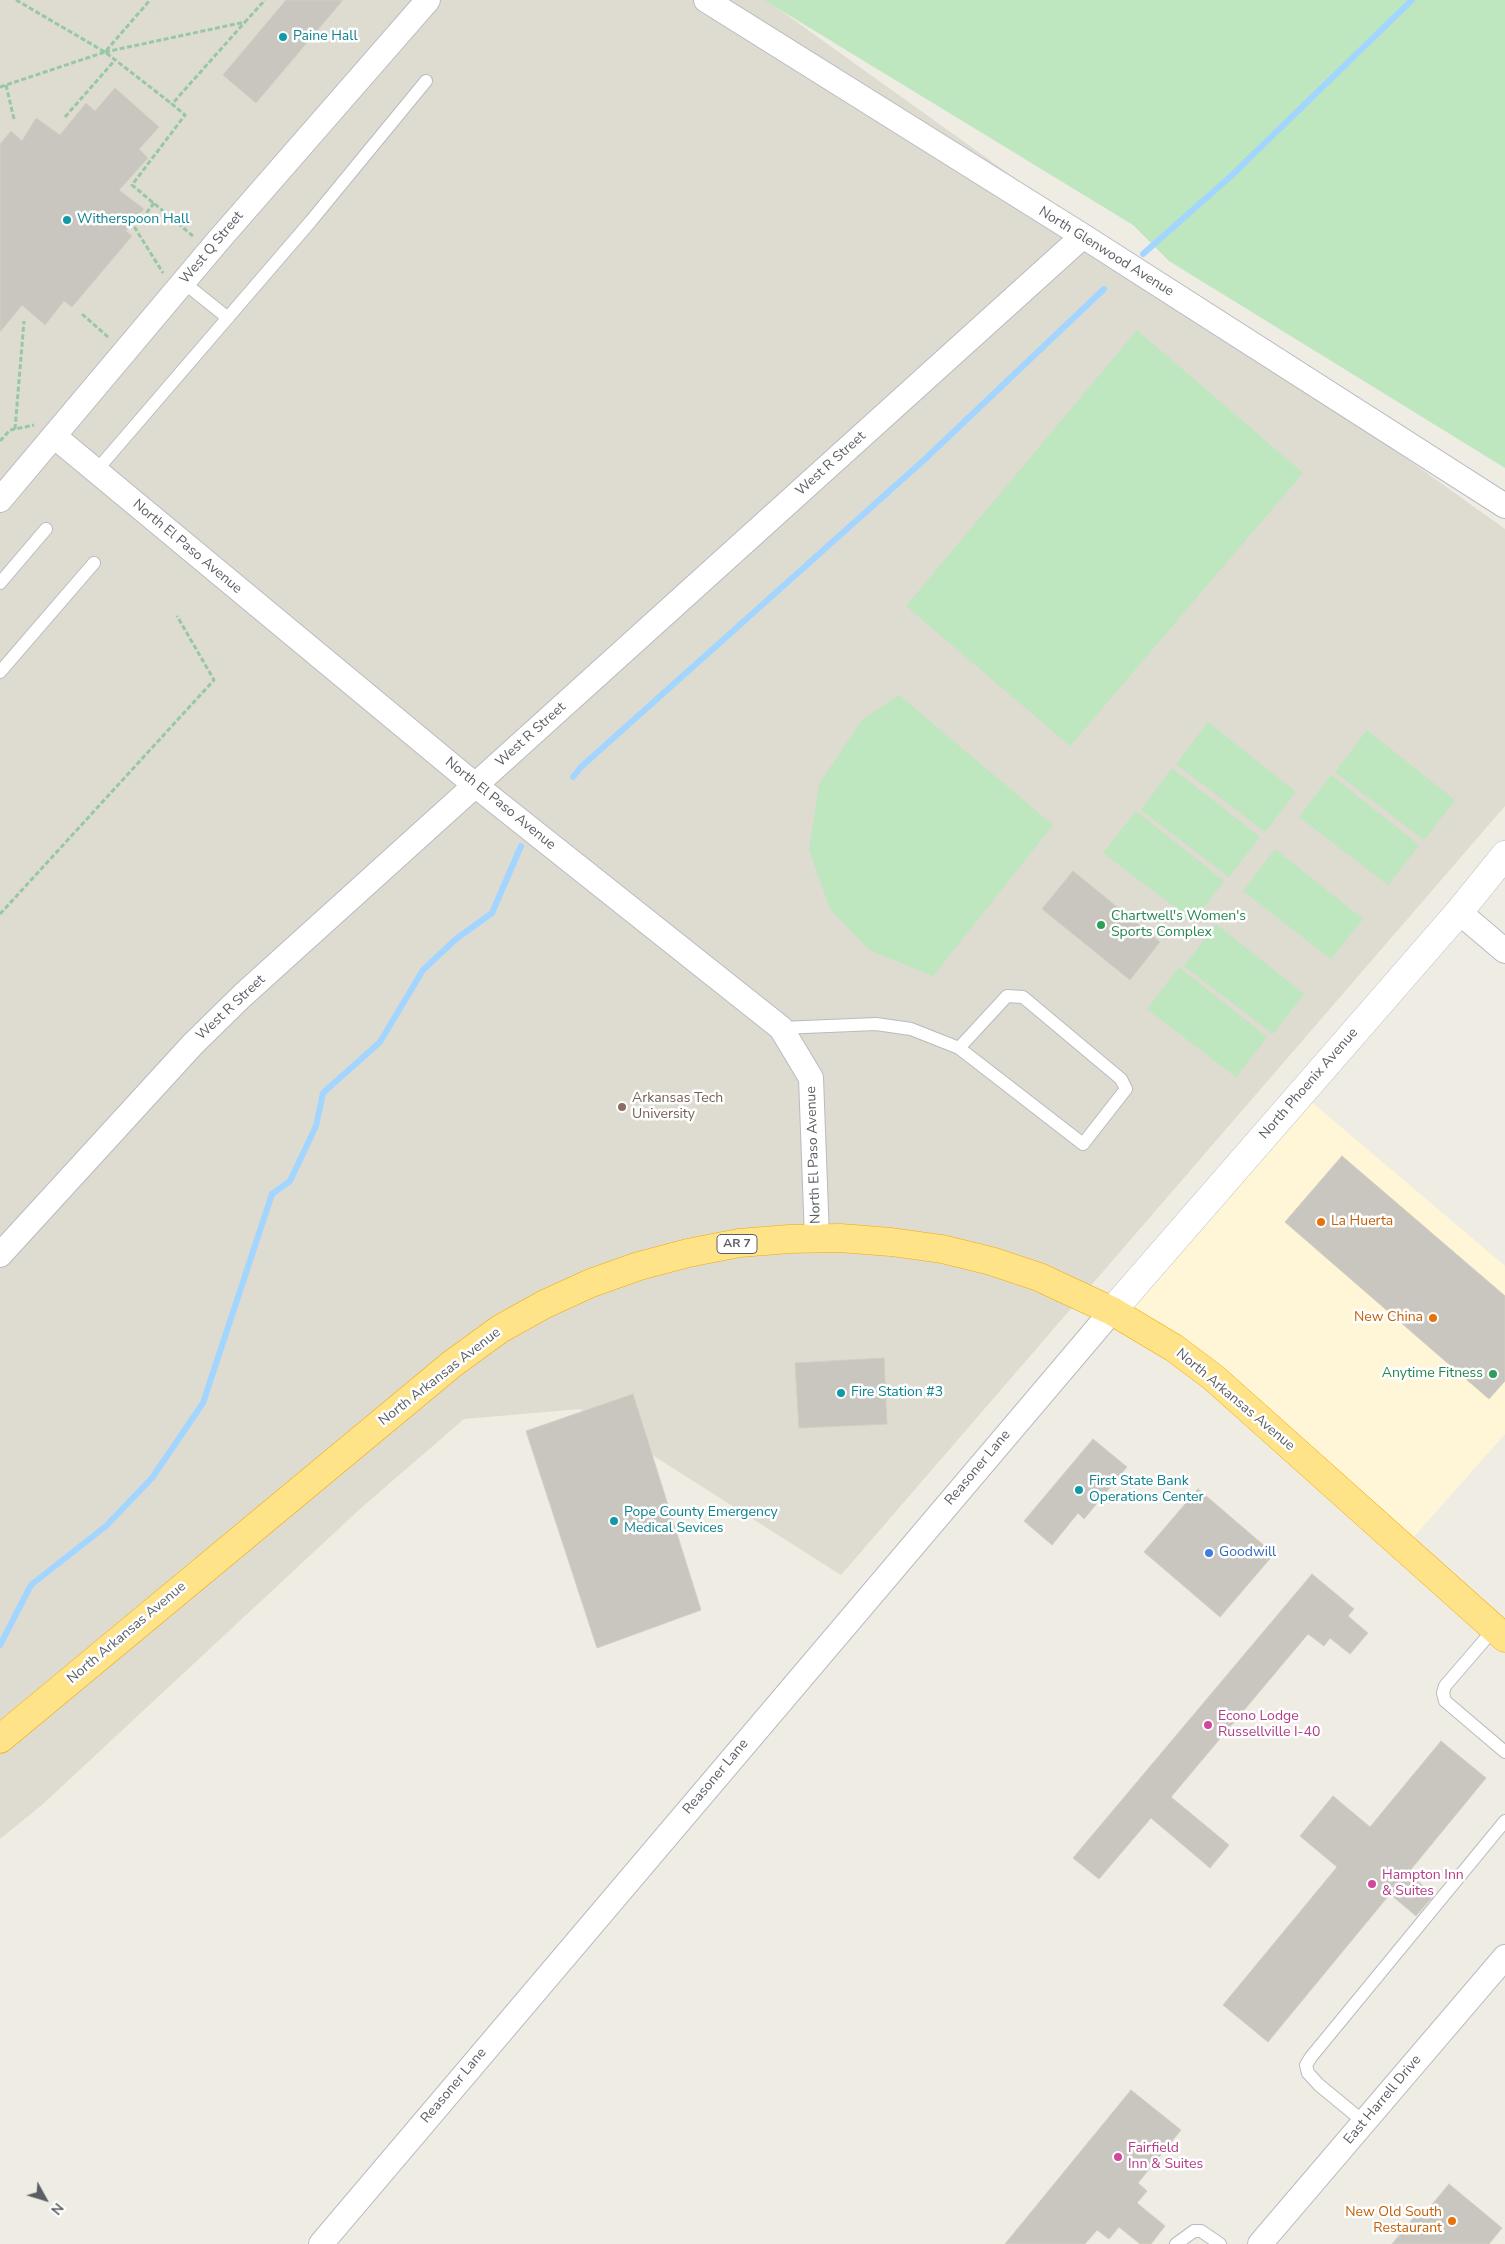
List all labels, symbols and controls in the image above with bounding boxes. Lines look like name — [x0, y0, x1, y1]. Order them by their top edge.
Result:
place label: Paine Hall — [293, 29, 358, 45]
marker: Paine Hall — [277, 31, 289, 43]
street label: North Glenwood Avenue — [1035, 203, 1177, 301]
street label: West Q Street — [177, 208, 247, 288]
place label: Witherspoon Hall — [77, 212, 189, 228]
marker: Witherspoon Hall — [61, 214, 73, 226]
street label: West R Street — [793, 428, 869, 500]
street label: North El Paso Avenue — [129, 496, 245, 598]
street label: West R Street — [493, 699, 569, 771]
street label: North El Paso Avenue — [441, 754, 559, 854]
place label: Chartwell's Women's Sports Complex — [1111, 909, 1246, 942]
marker: Chartwell's Women's Sports Complex — [1095, 919, 1107, 931]
street label: West R Street — [193, 972, 269, 1044]
street label: North Phoenix Avenue — [1256, 1025, 1362, 1143]
street label: North El Paso Avenue — [803, 1086, 825, 1224]
place label: Arkansas Tech University — [632, 1091, 723, 1124]
marker: Arkansas Tech University — [616, 1101, 628, 1113]
place label: La Huerta — [1331, 1214, 1393, 1230]
marker: La Huerta — [1315, 1216, 1327, 1228]
road number: AR 7 — [717, 1234, 757, 1254]
place label: New China — [1354, 1310, 1423, 1326]
marker: New China — [1427, 1312, 1439, 1324]
street label: North Arkansas Avenue — [376, 1324, 504, 1430]
street label: North Arkansas Avenue — [1172, 1345, 1298, 1455]
place label: Anytime Fitness — [1382, 1366, 1483, 1382]
marker: Anytime Fitness — [1487, 1368, 1499, 1380]
place label: Fire Station #3 — [851, 1385, 943, 1401]
marker: Fire Station #3 — [835, 1387, 847, 1399]
street label: Reasoner Lane — [942, 1427, 1014, 1509]
place label: First State Bank Operations Center — [1089, 1474, 1204, 1506]
marker: First State Bank Operations Center — [1073, 1484, 1085, 1496]
place label: Pope County Emergency Medical Sevices — [624, 1505, 778, 1538]
marker: Pope County Emergency Medical Sevices — [608, 1515, 620, 1527]
place label: Goodwill — [1219, 1545, 1276, 1561]
marker: Goodwill — [1203, 1547, 1215, 1559]
street label: North Arkansas Avenue — [64, 1578, 190, 1688]
place label: Econo Lodge Russellville I-40 — [1218, 1709, 1320, 1741]
marker: Econo Lodge Russellville I-40 — [1202, 1719, 1214, 1731]
street label: Reasoner Lane — [680, 1736, 752, 1818]
place label: Hampton Inn & Suites — [1382, 1868, 1464, 1900]
marker: Hampton Inn & Suites — [1366, 1878, 1378, 1890]
street label: Reasoner Lane — [418, 2045, 490, 2127]
street label: East Harrell Drive — [1341, 2052, 1425, 2148]
place label: Fairfield Inn & Suites — [1128, 2141, 1203, 2174]
marker: Fairfield Inn & Suites — [1112, 2151, 1124, 2163]
north arrow — [20, 2174, 70, 2224]
text: N — [46, 2199, 68, 2219]
place label: New Old South Restaurant — [1345, 2205, 1442, 2238]
marker: New Old South Restaurant — [1446, 2215, 1458, 2227]

